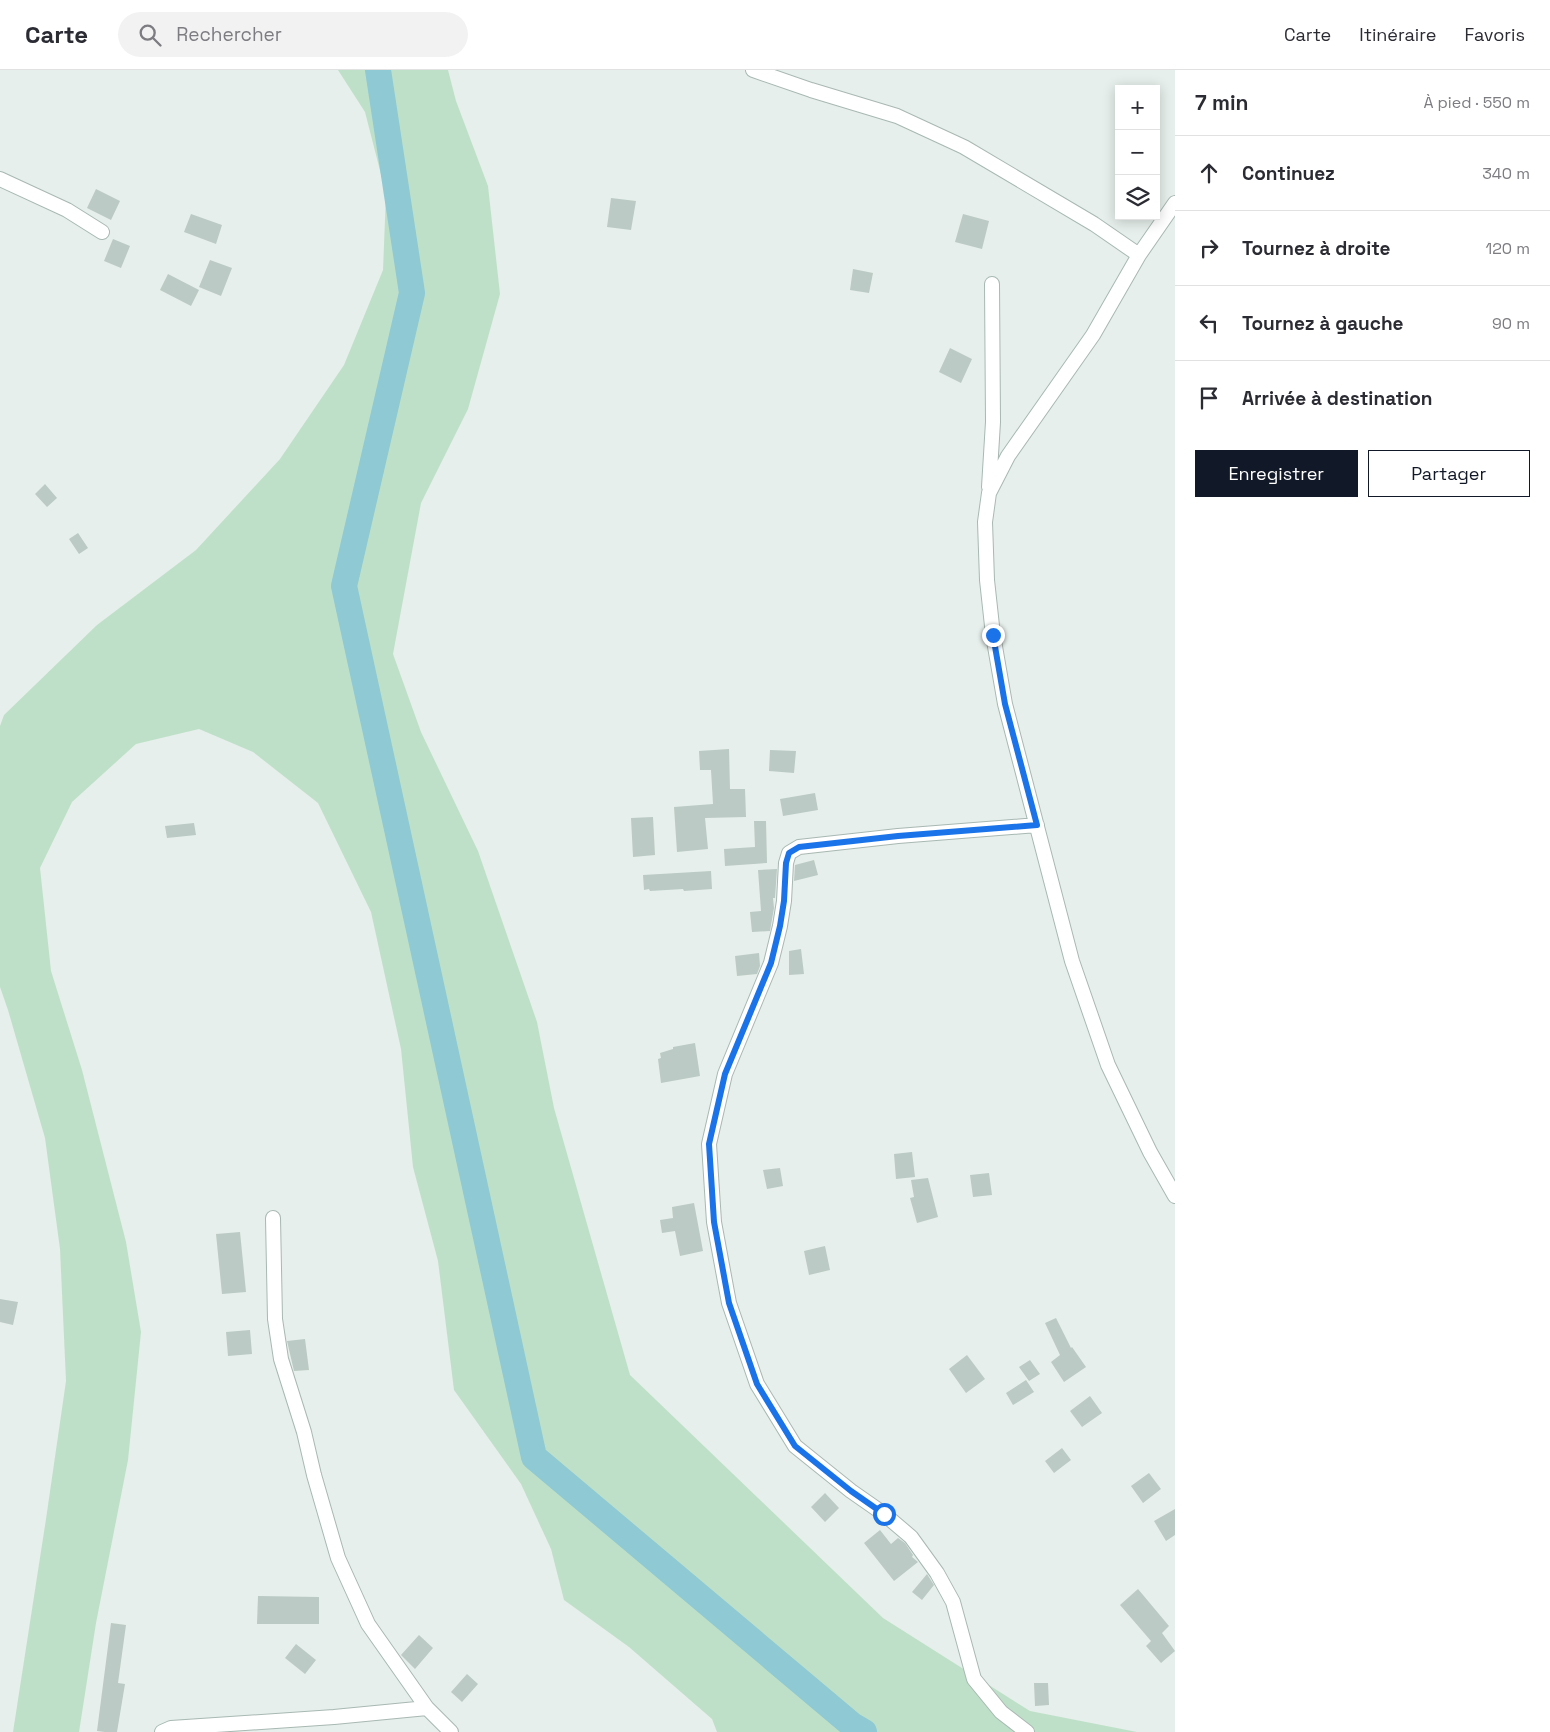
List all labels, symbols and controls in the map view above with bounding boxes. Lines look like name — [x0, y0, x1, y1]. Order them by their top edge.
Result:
search box — [118, 12, 468, 57]
text: Carte — [25, 19, 88, 50]
icon: search — [136, 21, 164, 49]
text: Rechercher — [176, 22, 282, 47]
text: Carte — [1284, 23, 1331, 46]
text: Itinéraire — [1359, 23, 1436, 46]
text: Favoris — [1464, 23, 1525, 46]
map controls — [1115, 85, 1160, 220]
button: + — [1115, 85, 1160, 130]
text: 7 min — [1195, 89, 1248, 116]
text: À pied · 550 m — [1424, 92, 1530, 113]
button: − — [1115, 130, 1160, 175]
icon: ahead — [1195, 159, 1223, 187]
text: Continuez — [1242, 161, 1335, 186]
text: 340 m — [1482, 163, 1530, 184]
button: layers — [1115, 175, 1160, 220]
icon: right — [1195, 234, 1223, 262]
text: Tournez à droite — [1242, 236, 1391, 261]
text: 120 m — [1486, 238, 1530, 259]
icon: left — [1195, 309, 1223, 337]
text: Tournez à gauche — [1242, 311, 1404, 336]
text: 90 m — [1492, 313, 1530, 334]
icon: arrive — [1195, 384, 1223, 412]
text: Arrivée à destination — [1242, 386, 1432, 411]
button: Enregistrer — [1195, 450, 1358, 497]
button: Partager — [1368, 450, 1530, 497]
route end — [982, 624, 1005, 647]
route start — [873, 1503, 896, 1526]

